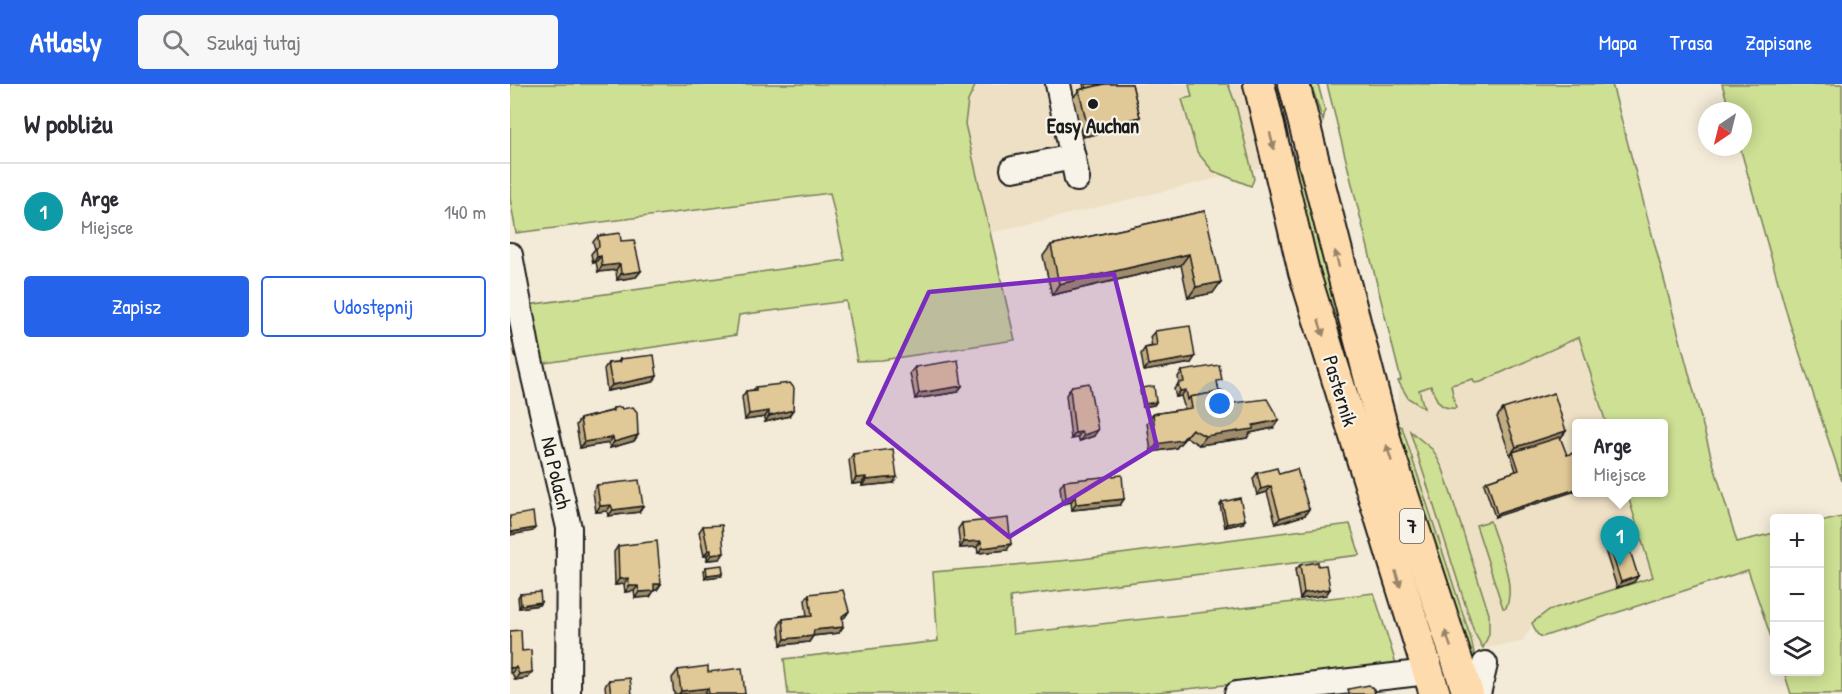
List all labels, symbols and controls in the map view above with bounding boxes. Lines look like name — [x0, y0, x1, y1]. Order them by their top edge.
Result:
search box — [138, 15, 558, 69]
text: Atlasly — [30, 23, 102, 61]
icon: search — [159, 26, 192, 59]
text: Szukaj tutaj — [207, 27, 301, 57]
text: Mapa — [1599, 28, 1637, 57]
text: Trasa — [1670, 28, 1712, 57]
text: Zapisane — [1745, 28, 1812, 57]
marker: Easy Auchan — [1086, 97, 1100, 111]
north arrow — [1698, 102, 1752, 156]
text: W pobliżu — [24, 106, 113, 141]
place label: Easy Auchan — [1047, 111, 1139, 141]
one-way arrow — [1268, 132, 1278, 150]
text: Arge — [81, 183, 119, 213]
text: 1 — [40, 198, 47, 225]
text: 140 m — [444, 198, 486, 225]
text: Miejsce — [81, 213, 133, 240]
one-way arrow — [1332, 250, 1342, 268]
button: Zapisz — [24, 276, 249, 337]
button: Udostępnij — [261, 276, 486, 337]
one-way arrow — [1317, 319, 1326, 337]
street label: Pasternik — [1316, 352, 1365, 430]
your location — [1205, 389, 1234, 418]
popup — [1572, 419, 1668, 497]
text: Arge — [1594, 430, 1632, 460]
street label: Na Polach — [534, 434, 579, 512]
one-way arrow — [1384, 444, 1393, 462]
text: Miejsce — [1594, 460, 1646, 487]
road number: 7 — [1400, 509, 1424, 543]
map controls — [1770, 514, 1824, 676]
button: + — [1770, 514, 1824, 568]
pin: 1 — [1600, 516, 1640, 566]
button: − — [1770, 568, 1824, 622]
one-way arrow — [1394, 570, 1403, 588]
button: layers — [1770, 622, 1824, 676]
one-way arrow — [1443, 630, 1453, 648]

